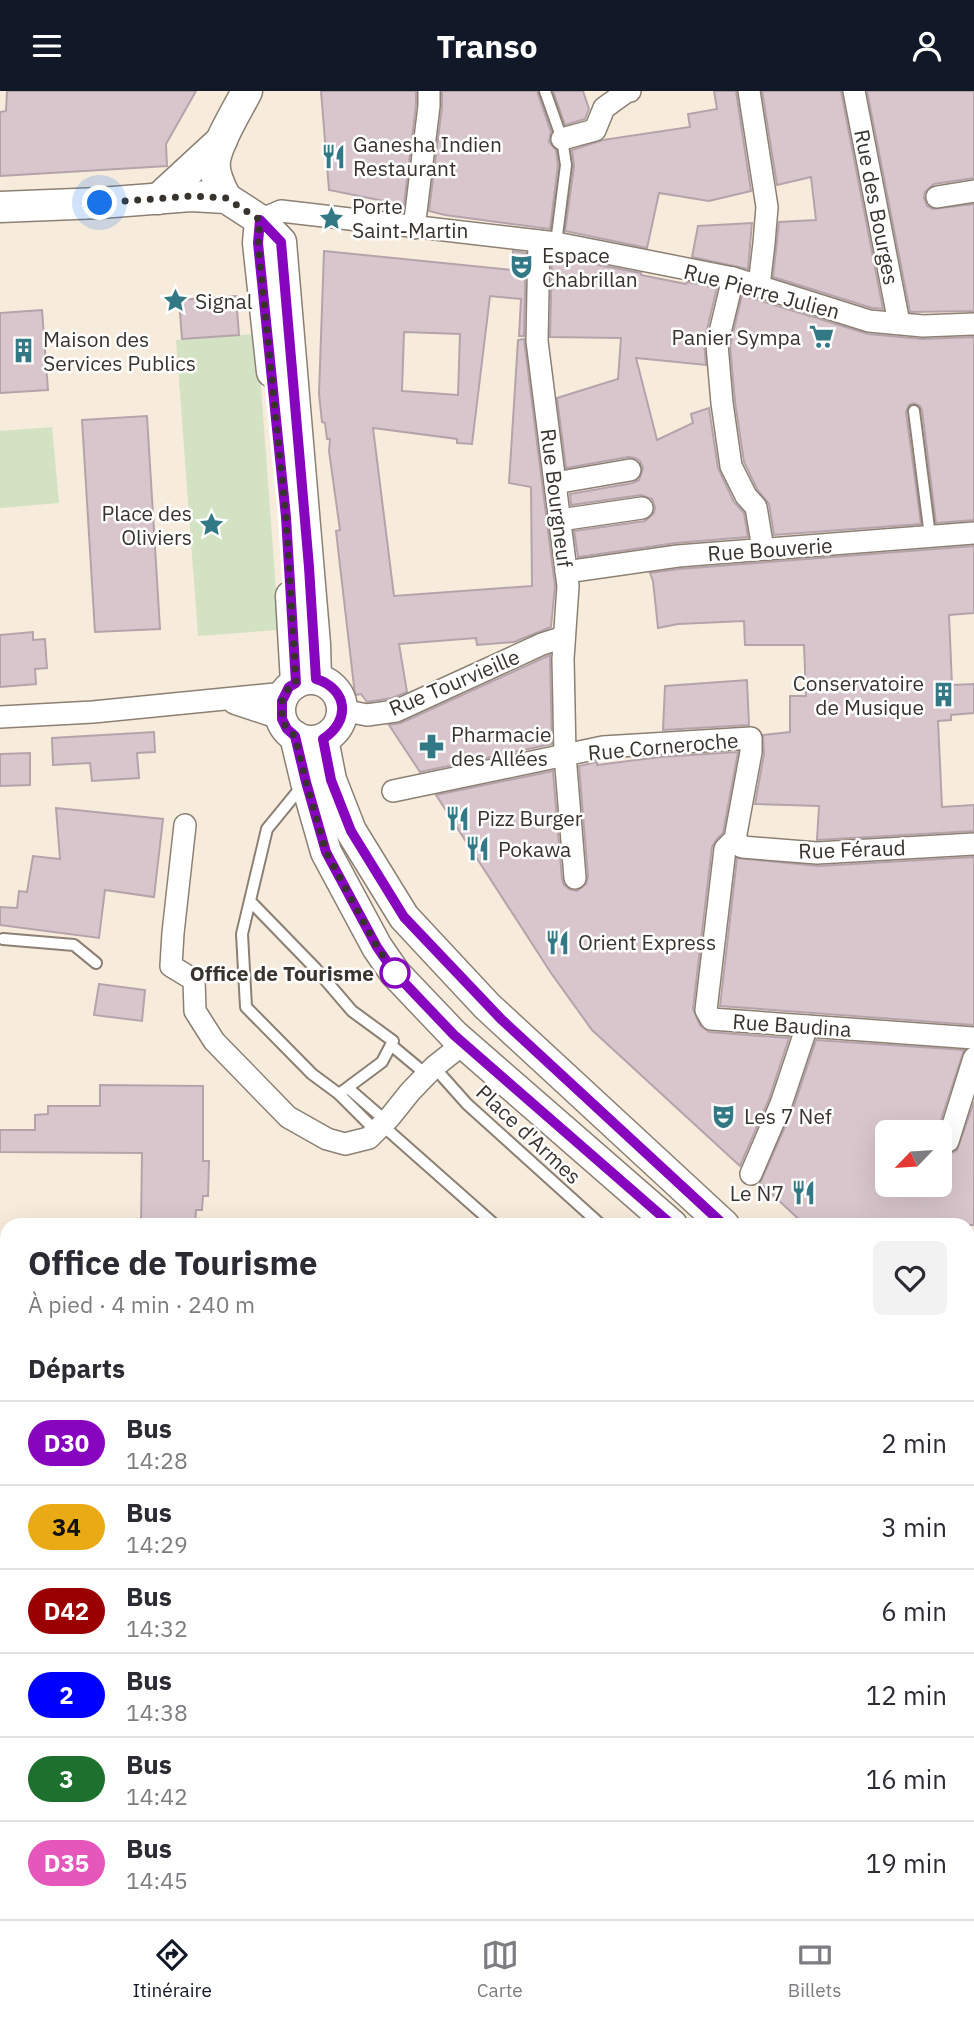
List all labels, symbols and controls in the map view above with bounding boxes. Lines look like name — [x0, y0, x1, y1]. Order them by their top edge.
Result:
text: Transo — [436, 25, 538, 67]
icon: menu — [28, 27, 66, 65]
icon: person — [908, 27, 946, 65]
street label: Rue des Bourges — [848, 127, 906, 287]
place label: Ganesha Indien Restaurant — [353, 130, 502, 182]
restaurant icon: Ganesha Indien Restaurant — [319, 142, 347, 170]
your location — [82, 185, 117, 220]
place label: Porte Saint-Martin — [352, 192, 469, 244]
place icon: Porte Saint-Martin — [318, 204, 346, 232]
place label: Espace Chabrillan — [542, 241, 638, 293]
theatre icon: Espace Chabrillan — [508, 253, 536, 281]
street label: Rue Pierre Julien — [681, 257, 843, 325]
place icon: Signal — [161, 287, 189, 315]
place label: Signal — [195, 287, 253, 315]
place label: Panier Sympa — [671, 323, 801, 351]
supermarket icon: Panier Sympa — [807, 323, 835, 351]
place label: Maison des Services Publics — [43, 325, 196, 377]
building icon: Maison des Services Publics — [9, 337, 37, 365]
street label: Rue Bourgneuf — [535, 427, 579, 569]
place label: Place des Oliviers — [101, 499, 192, 551]
place icon: Place des Oliviers — [198, 511, 226, 539]
street label: Rue Bouverie — [706, 531, 834, 567]
street label: Rue Tourvieille — [384, 642, 524, 722]
place label: Conservatoire de Musique — [793, 669, 924, 721]
building icon: Conservatoire de Musique — [930, 681, 958, 709]
place label: Pharmacie des Allées — [451, 720, 551, 772]
street label: Rue Corneroche — [586, 725, 740, 767]
pharmacy icon: Pharmacie des Allées — [417, 732, 445, 760]
restaurant icon: Pizz Burger — [443, 804, 471, 832]
place label: Pizz Burger — [477, 804, 583, 832]
street label: Rue Féraud — [798, 833, 906, 865]
restaurant icon: Pokawa — [464, 835, 492, 863]
place label: Pokawa — [498, 835, 571, 863]
restaurant icon: Orient Express — [544, 928, 572, 956]
place label: Orient Express — [578, 928, 716, 956]
marker: Office de Tourisme — [380, 958, 410, 988]
place label: Office de Tourisme — [190, 959, 374, 987]
street label: Rue Baudina — [732, 1007, 852, 1043]
street label: Place d'Armes — [470, 1078, 588, 1190]
theatre icon: Les 7 Nef — [710, 1102, 738, 1130]
place label: Les 7 Nef — [744, 1102, 832, 1130]
north arrow — [875, 1120, 952, 1197]
map controls — [875, 1120, 952, 1197]
place label: Le N7 — [730, 1179, 784, 1207]
restaurant icon: Le N7 — [790, 1179, 818, 1207]
text: Office de Tourisme — [28, 1241, 317, 1284]
button: heart — [873, 1241, 947, 1315]
text: À pied · 4 min · 240 m — [28, 1289, 255, 1319]
text: Départs — [28, 1351, 125, 1385]
text: Bus — [126, 1411, 172, 1445]
text: 2 min — [881, 1426, 947, 1460]
text: D30 — [44, 1427, 89, 1459]
text: 14:28 — [126, 1445, 188, 1475]
text: Bus — [126, 1495, 172, 1529]
text: 3 min — [881, 1510, 947, 1544]
text: 34 — [52, 1511, 81, 1543]
text: 14:29 — [126, 1529, 188, 1559]
text: Bus — [126, 1579, 172, 1613]
text: 6 min — [881, 1594, 947, 1628]
text: D42 — [44, 1595, 89, 1627]
text: 14:32 — [126, 1613, 188, 1643]
text: Bus — [126, 1663, 172, 1697]
text: 12 min — [866, 1678, 947, 1712]
text: 2 — [59, 1679, 74, 1711]
text: 14:38 — [126, 1697, 188, 1727]
text: Bus — [126, 1747, 172, 1781]
text: 16 min — [866, 1762, 947, 1796]
text: 3 — [59, 1763, 74, 1795]
text: 14:42 — [126, 1781, 188, 1811]
text: Bus — [126, 1831, 172, 1865]
text: 19 min — [866, 1846, 947, 1880]
text: D35 — [44, 1847, 89, 1879]
text: 14:45 — [126, 1865, 188, 1895]
tab: Itinéraire — [132, 1936, 212, 2002]
tab: Carte — [477, 1936, 523, 2002]
tab: Billets — [788, 1936, 842, 2002]

